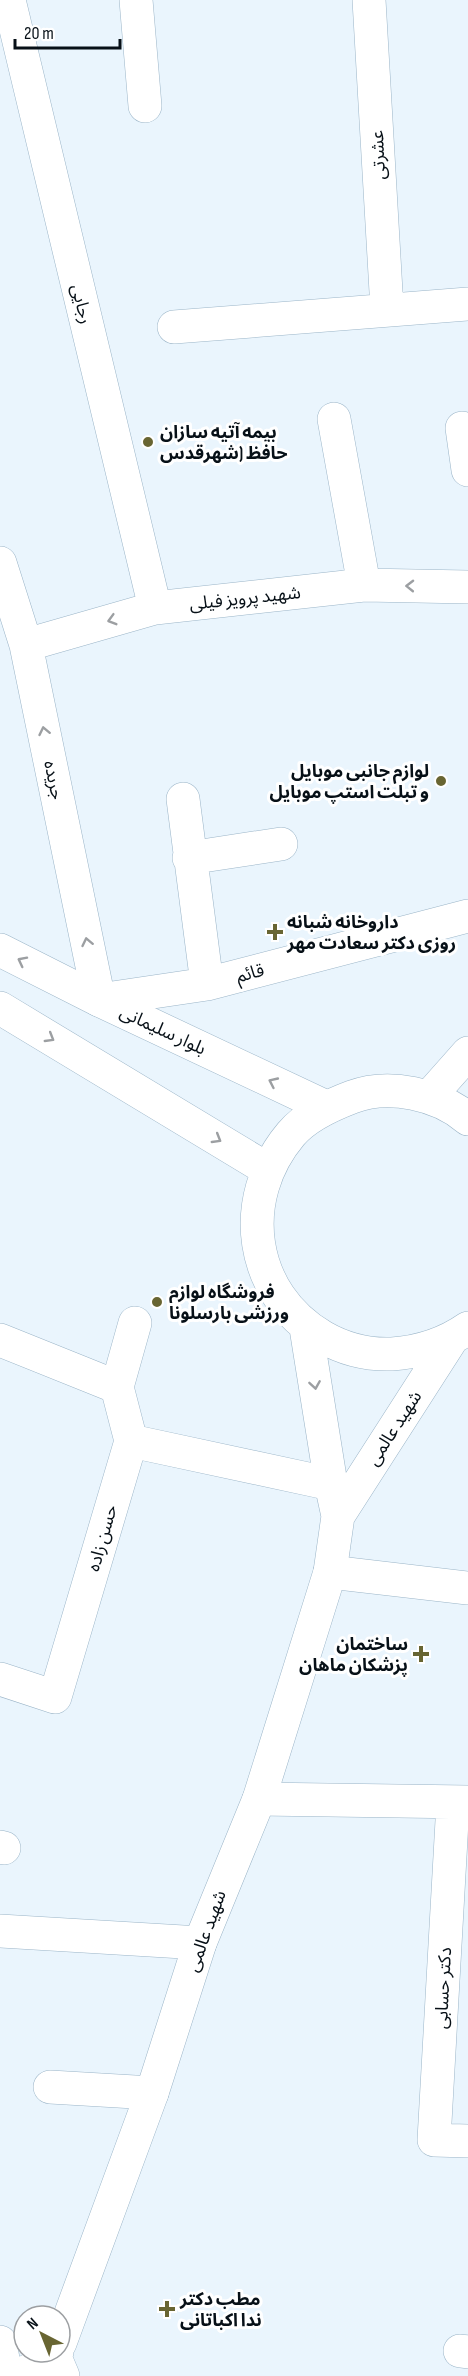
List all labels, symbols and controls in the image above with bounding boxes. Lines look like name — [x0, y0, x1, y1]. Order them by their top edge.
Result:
scale bar — [15, 12, 120, 50]
text: 20 m — [24, 23, 54, 44]
street label: عشرتی — [367, 130, 390, 180]
street label: رجایی — [67, 282, 96, 326]
place label: بیمه آتیه سازان حافظ (شهرقدس — [160, 421, 288, 464]
marker: بیمه آتیه سازان حافظ (شهرقدس — [141, 435, 155, 449]
one-way arrow — [405, 580, 414, 592]
street label: شهید پرویز فیلی — [188, 582, 302, 615]
one-way arrow — [108, 613, 118, 625]
one-way arrow — [38, 726, 51, 736]
street label: جریده — [39, 759, 68, 802]
place label: لوازم جانبی موبایل و تبلت استپ موبایل — [270, 761, 429, 804]
marker: لوازم جانبی موبایل و تبلت استپ موبایل — [434, 774, 448, 788]
place label: داروخانه شبانه روزی دکتر سعادت مهر — [286, 912, 456, 954]
marker: داروخانه شبانه روزی دکتر سعادت مهر — [268, 925, 282, 939]
one-way arrow — [81, 938, 94, 948]
one-way arrow — [18, 957, 28, 968]
street label: قائم — [234, 960, 267, 989]
street label: بلوار سلیمانی — [116, 1001, 209, 1060]
one-way arrow — [44, 1031, 54, 1043]
one-way arrow — [269, 1077, 280, 1089]
one-way arrow — [211, 1132, 221, 1143]
place label: فروشگاه لوازم ورزشی بارسلونا — [169, 1282, 289, 1324]
marker: فروشگاه لوازم ورزشی بارسلونا — [150, 1295, 164, 1309]
one-way arrow — [309, 1381, 321, 1390]
street label: شهید عالمی — [362, 1387, 426, 1470]
street label: حسن زاده — [83, 1502, 122, 1574]
place label: ساختمان پزشکان ماهان — [299, 1634, 408, 1677]
marker: ساختمان پزشکان ماهان — [412, 1645, 430, 1663]
street label: شهید عالمی — [182, 1888, 231, 1975]
street label: دکتر حسابی — [431, 1947, 456, 2029]
place label: مطب دکتر ندا اکباتانی — [179, 2289, 262, 2331]
marker: مطب دکتر ندا اکباتانی — [158, 2300, 176, 2318]
north arrow — [12, 2304, 72, 2364]
text: N — [23, 2314, 42, 2334]

